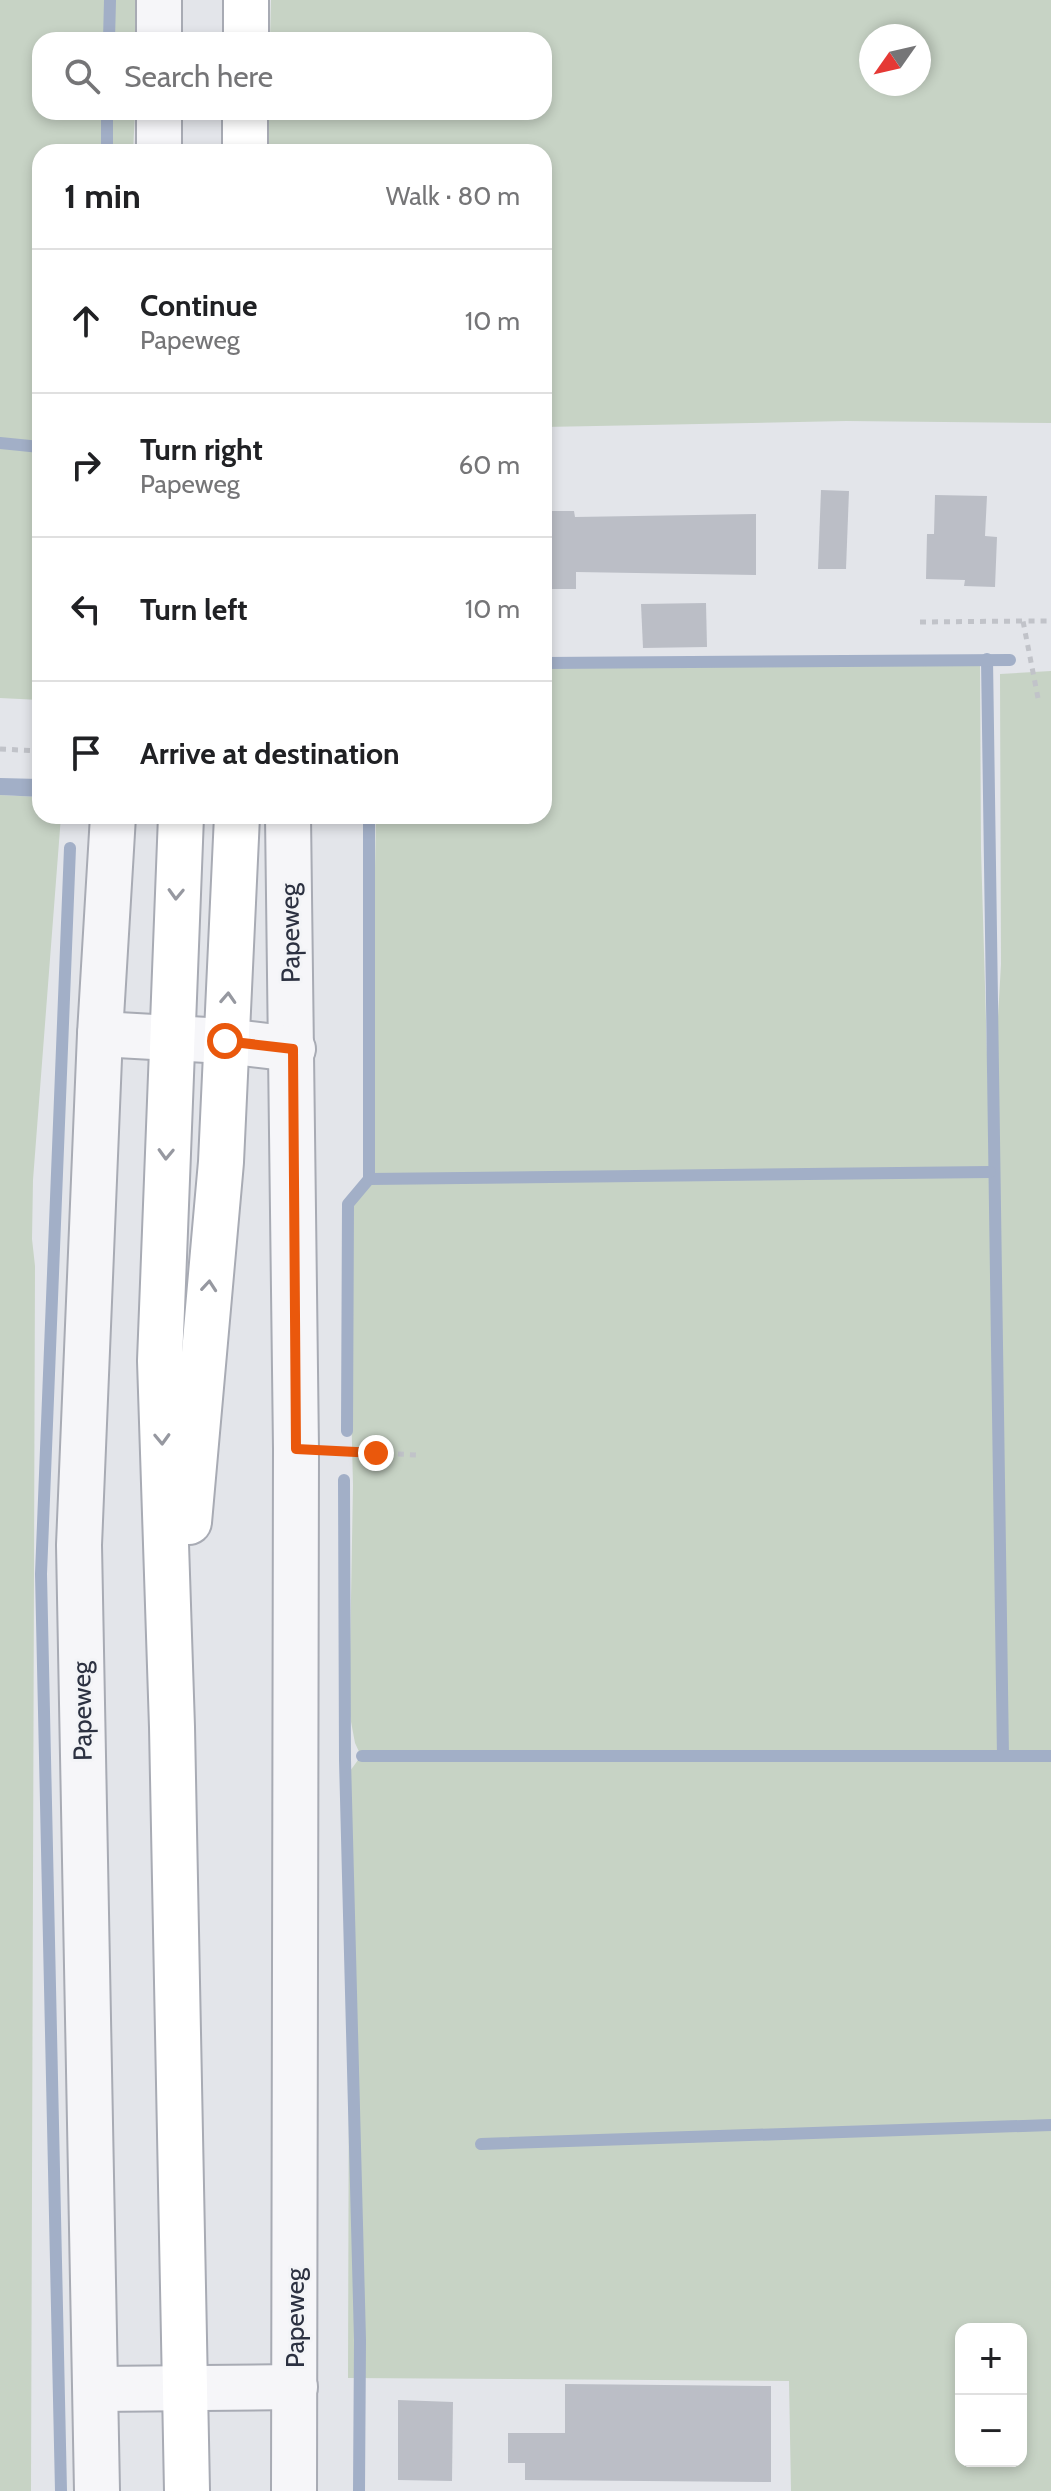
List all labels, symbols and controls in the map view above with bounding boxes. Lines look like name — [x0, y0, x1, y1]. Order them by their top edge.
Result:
north arrow — [859, 24, 931, 96]
search box — [32, 32, 552, 120]
icon: search — [60, 54, 104, 98]
text: Search here — [124, 58, 273, 95]
text: 1 min — [64, 175, 141, 217]
text: Walk · 80 m — [386, 180, 520, 212]
text: Continue — [140, 287, 257, 324]
icon: ahead — [64, 299, 108, 343]
text: 10 m — [465, 305, 520, 337]
text: Papeweg — [140, 324, 240, 356]
text: Turn right — [140, 431, 263, 468]
icon: right — [64, 443, 108, 487]
text: 60 m — [458, 449, 520, 481]
text: Papeweg — [140, 468, 240, 500]
icon: left — [64, 587, 108, 631]
text: Turn left — [140, 591, 248, 628]
text: 10 m — [465, 593, 520, 625]
icon: arrive — [64, 731, 108, 775]
text: Arrive at destination — [140, 735, 400, 772]
street label: Papeweg — [273, 882, 307, 983]
one-way arrow — [168, 888, 185, 901]
one-way arrow — [219, 991, 236, 1004]
route start — [207, 1023, 243, 1059]
one-way arrow — [158, 1148, 175, 1161]
one-way arrow — [200, 1279, 217, 1292]
one-way arrow — [154, 1433, 171, 1446]
route end — [358, 1435, 394, 1471]
street label: Papeweg — [65, 1660, 99, 1761]
street label: Papeweg — [279, 2267, 311, 2368]
map controls — [955, 2323, 1027, 2467]
button: + — [955, 2323, 1027, 2395]
button: − — [955, 2395, 1027, 2467]

